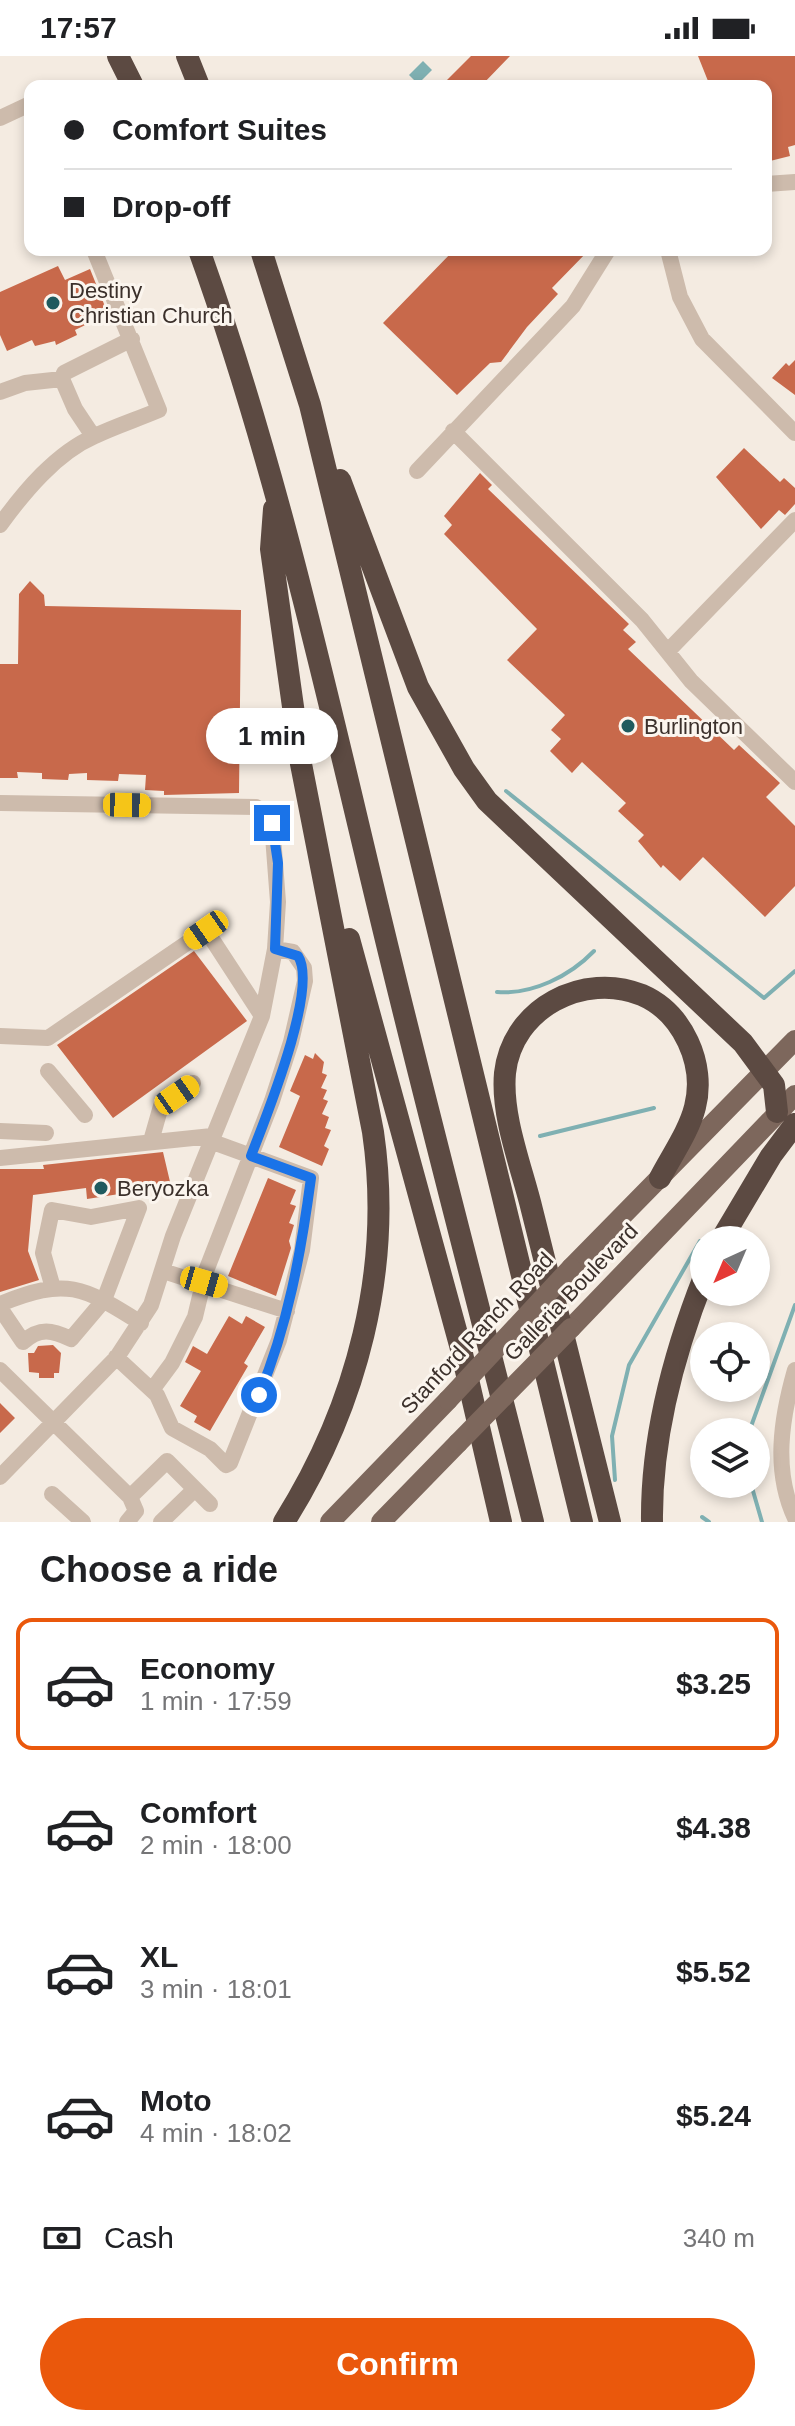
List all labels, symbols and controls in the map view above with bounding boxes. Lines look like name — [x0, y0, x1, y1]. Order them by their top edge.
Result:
text: 17:57 — [40, 11, 117, 44]
text: Comfort Suites — [112, 113, 327, 146]
text: Drop-off — [112, 190, 230, 223]
place label: Destiny Christian Church — [69, 278, 233, 328]
marker: Destiny Christian Church — [44, 294, 62, 312]
callout: 1 min — [206, 707, 338, 763]
place label: Burlington — [644, 714, 743, 739]
marker: Burlington — [619, 717, 637, 735]
text: 1 min — [238, 721, 306, 751]
car — [103, 793, 151, 817]
route end — [254, 805, 290, 841]
car — [179, 906, 233, 954]
car — [150, 1071, 204, 1119]
place label: Beryozka — [117, 1176, 209, 1201]
marker: Beryozka — [92, 1179, 110, 1197]
street label: Galleria Boulevard — [499, 1218, 643, 1366]
north arrow — [690, 1226, 770, 1306]
map controls — [690, 1226, 770, 1498]
street label: Stanford Ranch Road — [396, 1247, 558, 1419]
car — [178, 1264, 230, 1300]
button: locate — [690, 1322, 770, 1402]
route start — [241, 1377, 277, 1413]
button: layers — [690, 1418, 770, 1498]
text: Choose a ride — [40, 1549, 278, 1590]
icon: car — [44, 1648, 116, 1720]
text: Economy — [140, 1652, 275, 1685]
text: $3.25 — [676, 1667, 751, 1700]
text: 1 min · 17:59 — [140, 1686, 292, 1716]
icon: car — [44, 1792, 116, 1864]
text: Comfort — [140, 1796, 257, 1829]
text: $4.38 — [676, 1811, 751, 1844]
text: 2 min · 18:00 — [140, 1830, 292, 1860]
icon: car — [44, 1936, 116, 2008]
text: XL — [140, 1940, 178, 1973]
text: $5.52 — [676, 1955, 751, 1988]
text: 3 min · 18:01 — [140, 1974, 292, 2004]
icon: car — [44, 2080, 116, 2152]
text: Moto — [140, 2084, 212, 2117]
text: $5.24 — [676, 2099, 751, 2132]
text: 4 min · 18:02 — [140, 2118, 292, 2148]
icon: cash — [40, 2216, 84, 2260]
text: Cash — [104, 2221, 174, 2254]
text: 340 m — [683, 2223, 755, 2253]
button: Confirm — [40, 2318, 755, 2410]

